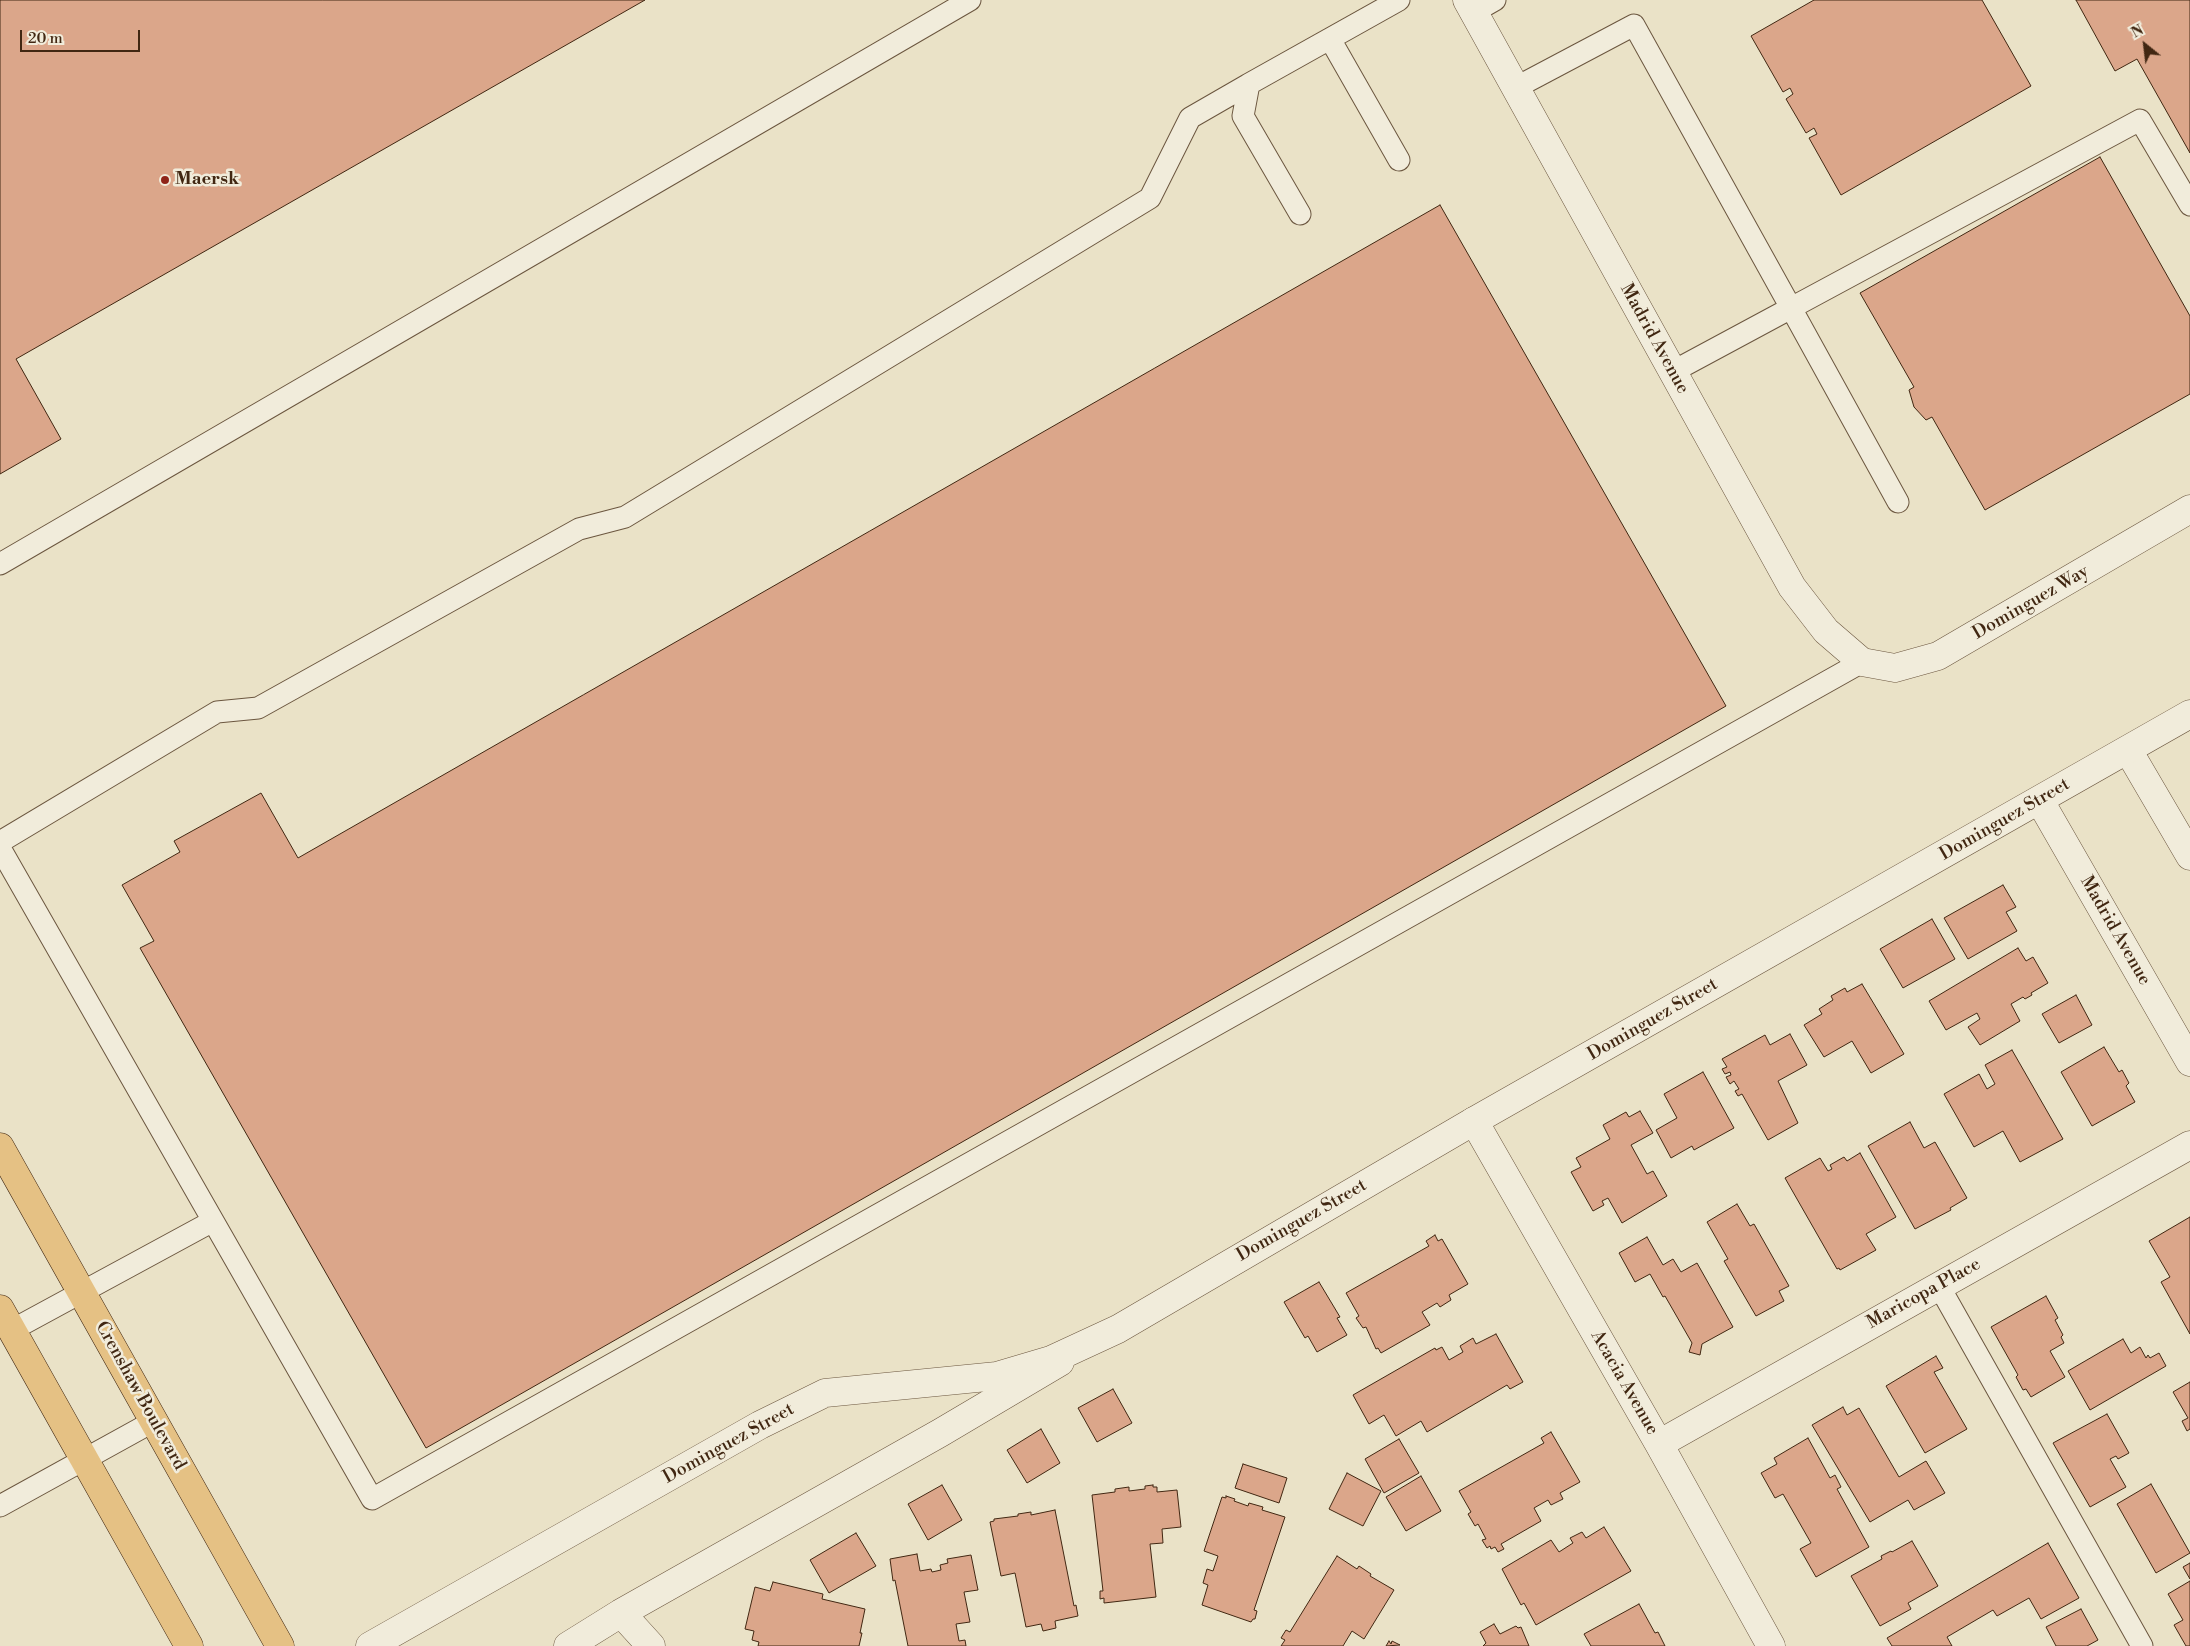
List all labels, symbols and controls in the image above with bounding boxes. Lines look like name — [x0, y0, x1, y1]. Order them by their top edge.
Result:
scale bar — [22, 20, 142, 52]
north arrow — [2120, 20, 2170, 70]
text: N — [2129, 21, 2147, 42]
text: 20 m — [28, 29, 63, 48]
place label: Maersk — [175, 169, 239, 191]
marker: Maersk — [159, 174, 171, 186]
street label: Madrid Avenue — [1615, 280, 1693, 398]
street label: Dominguez Way — [1969, 561, 2093, 645]
street label: Dominguez Street — [1936, 774, 2074, 866]
street label: Madrid Avenue — [2075, 873, 2155, 989]
street label: Dominguez Street — [1584, 974, 1722, 1066]
street label: Dominguez Street — [1233, 1175, 1371, 1267]
street label: Maricopa Place — [1863, 1254, 1985, 1334]
street label: Crenshaw Boulevard — [90, 1318, 190, 1474]
street label: Acacia Avenue — [1585, 1327, 1663, 1439]
street label: Dominguez Street — [660, 1399, 798, 1489]

